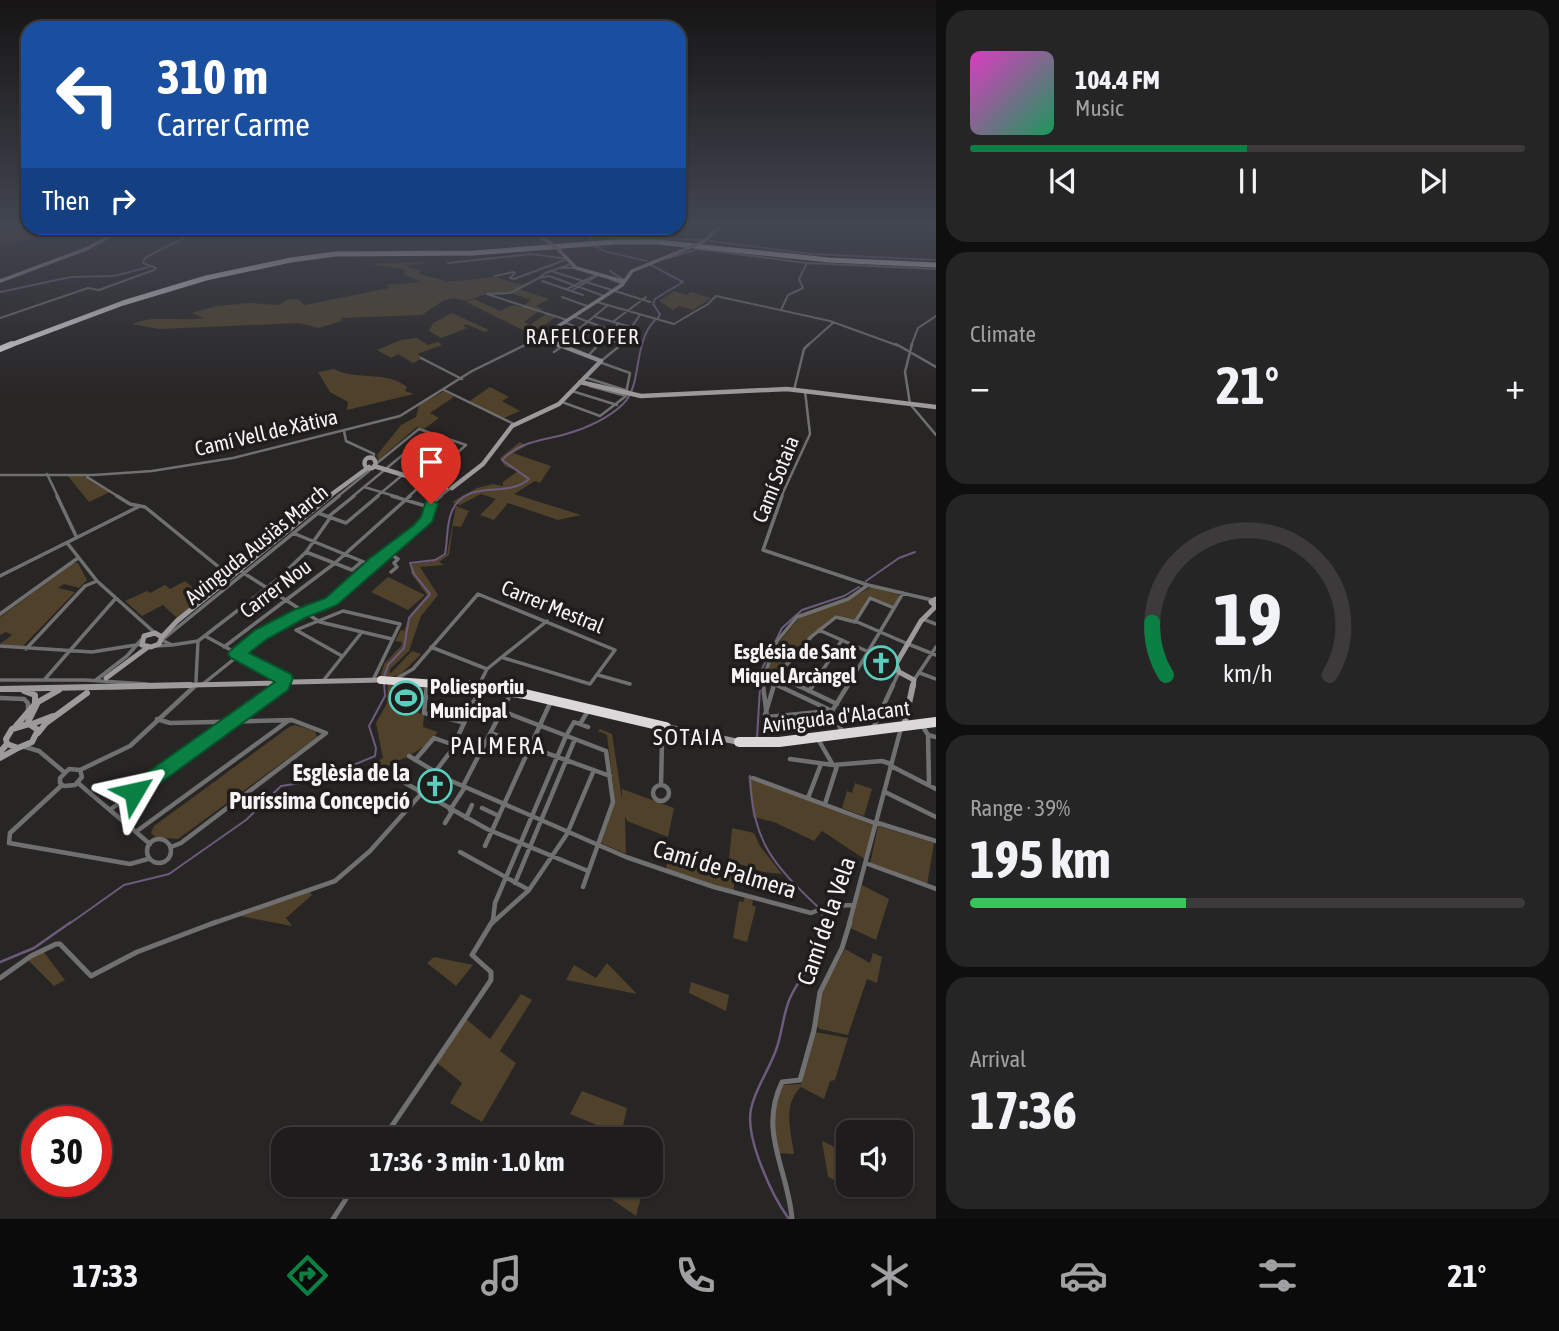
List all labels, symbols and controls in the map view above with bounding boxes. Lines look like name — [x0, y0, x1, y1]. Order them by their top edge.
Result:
text: 310 m — [157, 48, 268, 104]
icon: left — [42, 49, 133, 140]
text: 104.4 FM — [1075, 65, 1160, 95]
text: Music — [1075, 95, 1123, 121]
text: Carrer Carme — [157, 106, 310, 143]
icon: previous — [1044, 162, 1082, 200]
icon: pause — [1229, 162, 1267, 200]
icon: next — [1414, 162, 1452, 200]
icon: right — [104, 182, 142, 220]
text: Then — [42, 186, 90, 216]
text: Climate — [970, 321, 1036, 347]
district label: RAFELCOFER — [525, 324, 641, 348]
text: 21° — [1216, 355, 1279, 415]
text: − — [970, 364, 990, 407]
text: + — [1505, 364, 1525, 407]
street label: Camí Vell de Xàtiva — [192, 404, 340, 460]
pin — [401, 432, 461, 504]
street label: Camí Sotaia — [747, 432, 803, 526]
icon: arrive — [412, 443, 450, 481]
street label: Avinguda Ausiàs March — [180, 479, 332, 609]
street label: Carrer Nou — [235, 554, 315, 622]
street label: Carrer Mestral — [498, 575, 608, 638]
text: 19 — [1213, 578, 1282, 661]
place label: Església de Sant Miquel Arcàngel — [731, 639, 856, 687]
church icon: Església de Sant Miquel Arcàngel — [862, 644, 900, 682]
text: km/h — [1223, 659, 1272, 687]
place label: Poliesportiu Municipal — [430, 674, 524, 722]
sports icon: Poliesportiu Municipal — [387, 679, 425, 717]
street label: Avinguda d'Alacant — [761, 695, 911, 737]
district label: SOTAIA — [653, 724, 725, 750]
district label: PALMERA — [450, 732, 546, 759]
position arrow — [97, 755, 171, 829]
place label: Esglèsia de la Puríssima Concepció — [229, 759, 410, 814]
church icon: Esglèsia de la Puríssima Concepció — [416, 767, 454, 805]
text: Range · 39% — [970, 795, 1070, 821]
text: 195 km — [970, 829, 1111, 889]
street label: Camí de Palmera — [650, 834, 800, 904]
street label: Camí de la Vela — [791, 853, 861, 989]
text: Arrival — [970, 1046, 1026, 1072]
text: 17:36 — [970, 1080, 1077, 1140]
speed limit sign: 30 — [21, 1106, 112, 1197]
map controls — [836, 1120, 913, 1197]
button: sound — [836, 1120, 913, 1197]
text: 17:36 · 3 min · 1.0 km — [370, 1147, 564, 1177]
icon: directions — [283, 1251, 332, 1300]
icon: music — [477, 1251, 526, 1300]
icon: phone — [671, 1251, 720, 1300]
icon: climate — [865, 1251, 914, 1300]
icon: car — [1059, 1251, 1108, 1300]
icon: filters — [1253, 1251, 1302, 1300]
text: 17:33 — [73, 1257, 138, 1294]
text: 21° — [1447, 1257, 1486, 1294]

